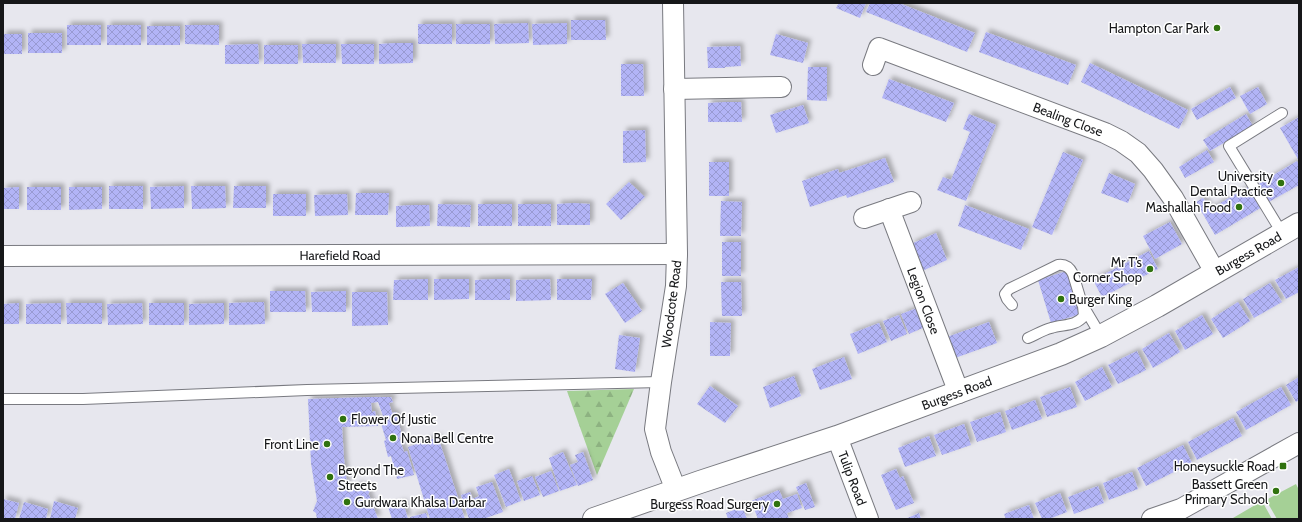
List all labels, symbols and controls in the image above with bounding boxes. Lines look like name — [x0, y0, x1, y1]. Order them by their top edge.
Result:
place label: Hampton Car Park — [1109, 20, 1209, 36]
marker: Hampton Car Park — [1212, 23, 1222, 33]
street label: Bealing Close — [1031, 99, 1106, 140]
place label: University Dental Practice — [1190, 168, 1273, 199]
marker: University Dental Practice — [1276, 178, 1286, 188]
place label: Mashallah Food — [1146, 199, 1231, 215]
marker: Mashallah Food — [1234, 202, 1244, 212]
street label: Burgess Road — [1212, 228, 1284, 279]
street label: Harefield Road — [299, 247, 381, 263]
place label: Mr T’s Corner Shop — [1073, 254, 1143, 285]
street label: Woodcote Road — [658, 259, 684, 349]
marker: Mr T’s Corner Shop — [1145, 264, 1155, 274]
street label: Legion Close — [904, 265, 944, 337]
place label: Burger King — [1069, 291, 1132, 307]
marker: Burger King — [1056, 294, 1066, 304]
street label: Burgess Road — [919, 372, 994, 413]
place label: Flower Of Justic — [351, 411, 437, 427]
marker: Flower Of Justic — [338, 414, 348, 424]
place label: Nona Bell Centre — [401, 430, 494, 446]
marker: Nona Bell Centre — [388, 433, 398, 443]
place label: Front Line — [264, 436, 319, 452]
marker: Front Line — [322, 439, 332, 449]
street label: Tulip Road — [835, 449, 870, 508]
place label: Honeysuckle Road — [1174, 458, 1275, 474]
marker: Honeysuckle Road — [1278, 461, 1288, 471]
place label: Beyond The Streets — [338, 462, 404, 493]
marker: Beyond The Streets — [325, 472, 335, 482]
place label: Bassett Green Primary School — [1185, 476, 1268, 507]
marker: Bassett Green Primary School — [1271, 486, 1281, 496]
place label: Gurdwara Khalsa Darbar — [355, 494, 487, 510]
place label: Burgess Road Surgery — [650, 496, 769, 512]
marker: Gurdwara Khalsa Darbar — [342, 497, 352, 507]
marker: Burgess Road Surgery — [772, 499, 782, 509]

